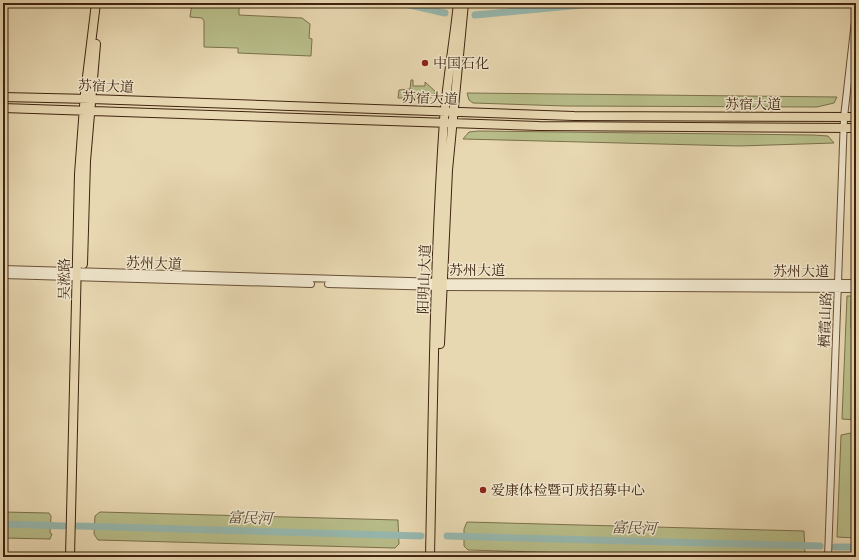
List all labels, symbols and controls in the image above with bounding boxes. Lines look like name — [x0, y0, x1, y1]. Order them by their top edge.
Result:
place label: 中国石化 — [433, 55, 489, 73]
marker: 中国石化 — [420, 58, 430, 68]
street label: 苏宿大道 — [78, 77, 134, 97]
street label: 苏宿大道 — [402, 89, 458, 109]
street label: 苏宿大道 — [725, 96, 781, 114]
street label: 阳明山大道 — [415, 244, 435, 314]
street label: 苏州大道 — [126, 254, 182, 274]
street label: 吴淞路 — [56, 258, 74, 300]
street label: 苏州大道 — [449, 262, 505, 280]
street label: 苏州大道 — [773, 263, 829, 281]
street label: 栖霞山路 — [816, 292, 836, 348]
place label: 爱康体检暨可成招募中心 — [491, 482, 645, 500]
marker: 爱康体检暨可成招募中心 — [478, 485, 488, 495]
water label: 富民河 — [227, 508, 276, 529]
water label: 富民河 — [611, 518, 660, 539]

